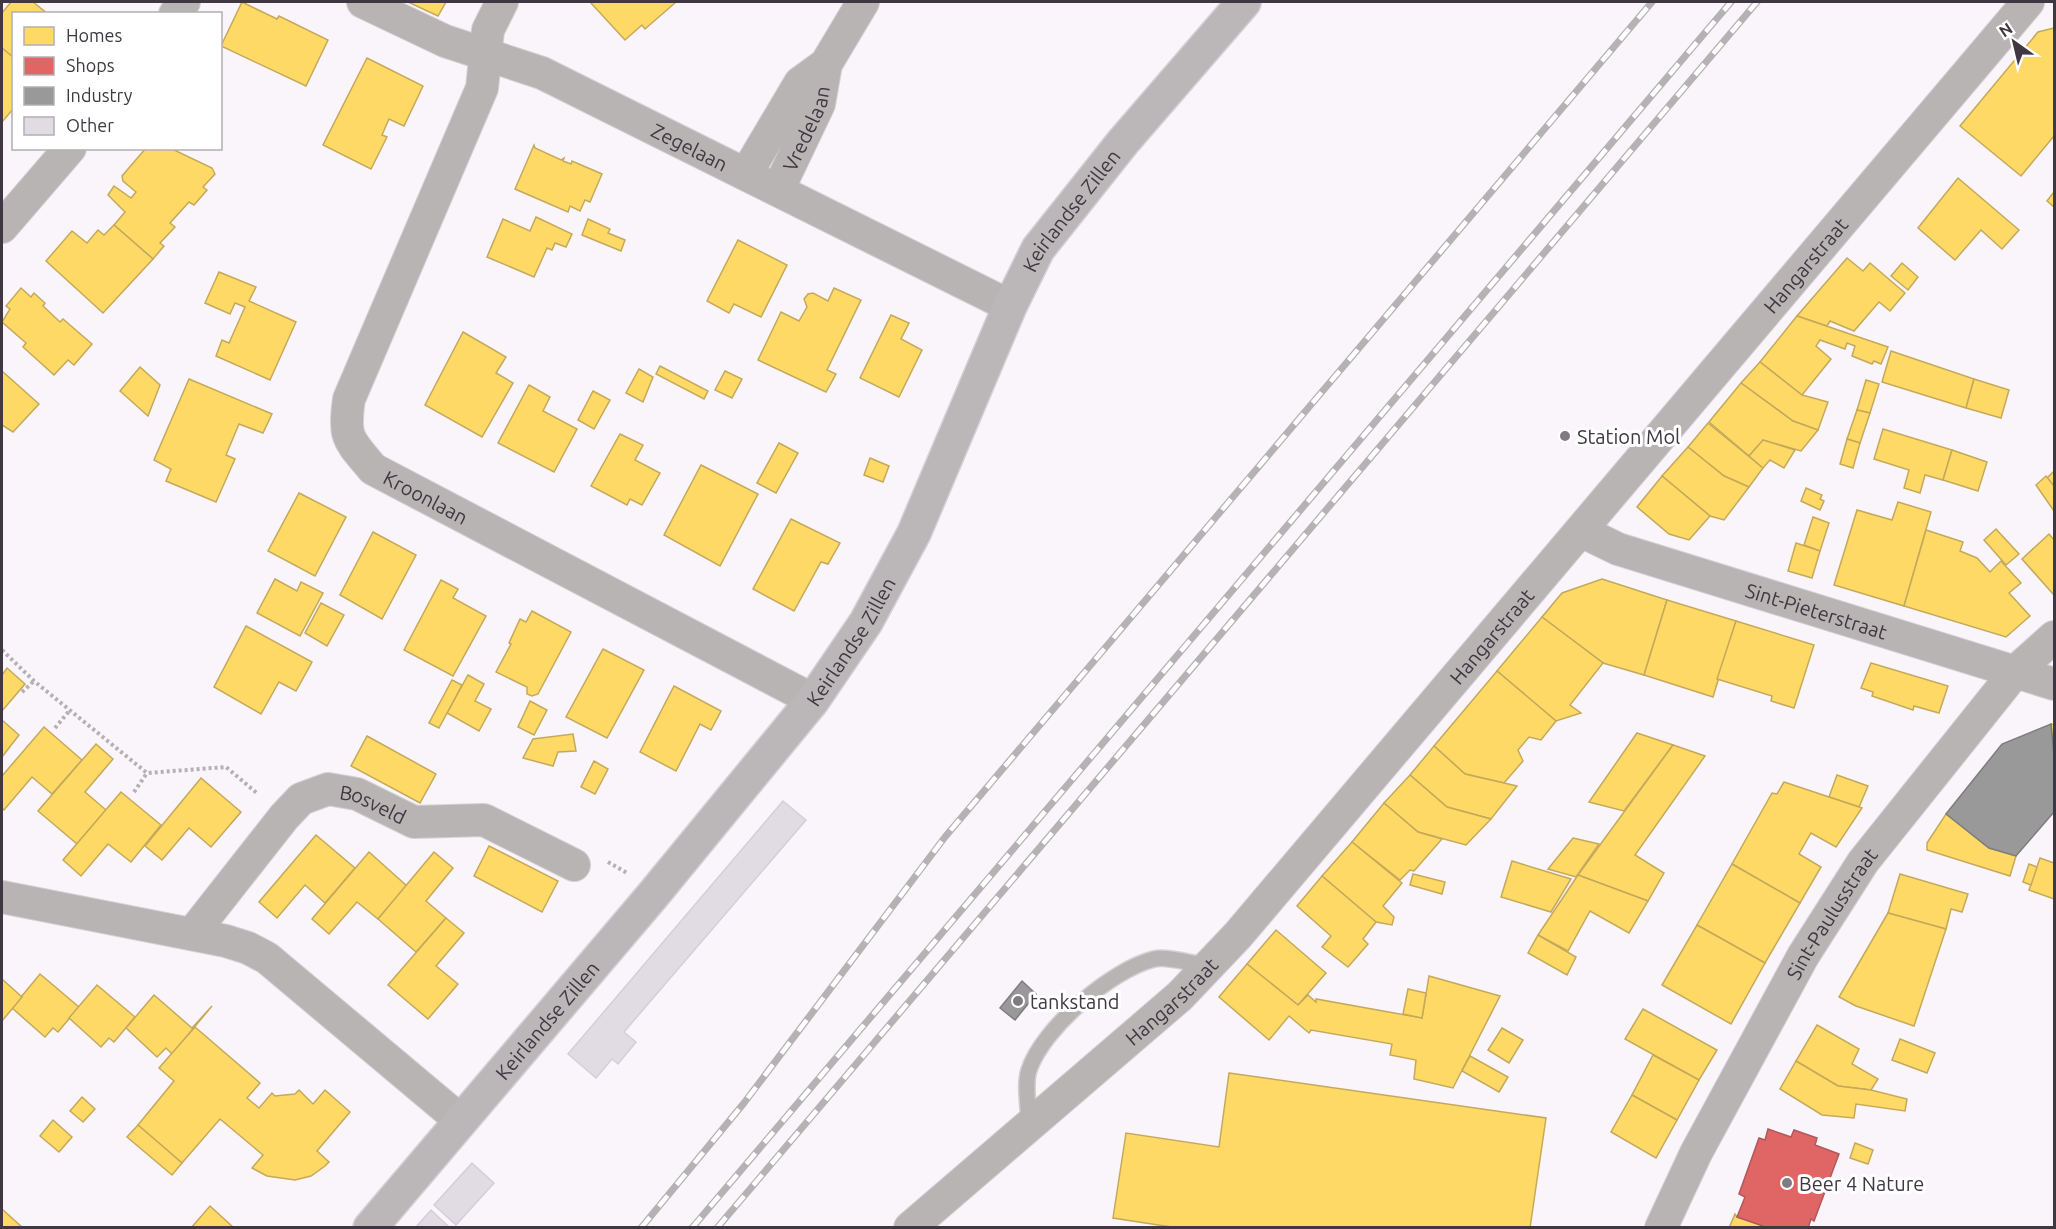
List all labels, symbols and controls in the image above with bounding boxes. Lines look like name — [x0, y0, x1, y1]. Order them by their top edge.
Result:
legend — [12, 12, 222, 150]
north arrow — [1984, 12, 2044, 72]
text: N — [1996, 19, 2016, 40]
text: Homes — [66, 25, 123, 45]
text: Shops — [66, 55, 115, 75]
street label: Vredelaan — [777, 84, 833, 175]
text: Industry — [66, 85, 133, 105]
text: Other — [66, 115, 114, 135]
street label: Zegelaan — [648, 118, 732, 175]
street label: Keirlandse Zillen — [1017, 145, 1124, 275]
street label: Hangarstraat — [1758, 213, 1852, 317]
place label: Station Mol — [1577, 425, 1680, 448]
marker: Station Mol — [1558, 429, 1572, 443]
street label: Kroonlaan — [380, 465, 472, 528]
street label: Keirlandse Zillen — [801, 573, 900, 710]
street label: Sint-Pieterstraat — [1743, 578, 1890, 643]
street label: Hangarstraat — [1444, 584, 1538, 688]
street label: Bosveld — [338, 780, 410, 828]
street label: Sint-Paulusstraat — [1781, 843, 1882, 983]
street label: Hangarstraat — [1120, 953, 1222, 1050]
street label: Keirlandse Zillen — [490, 956, 603, 1084]
place label: tankstand — [1030, 990, 1120, 1013]
marker: tankstand — [1011, 994, 1025, 1008]
place label: Beer 4 Nature — [1799, 1172, 1924, 1195]
marker: Beer 4 Nature — [1780, 1176, 1794, 1190]

